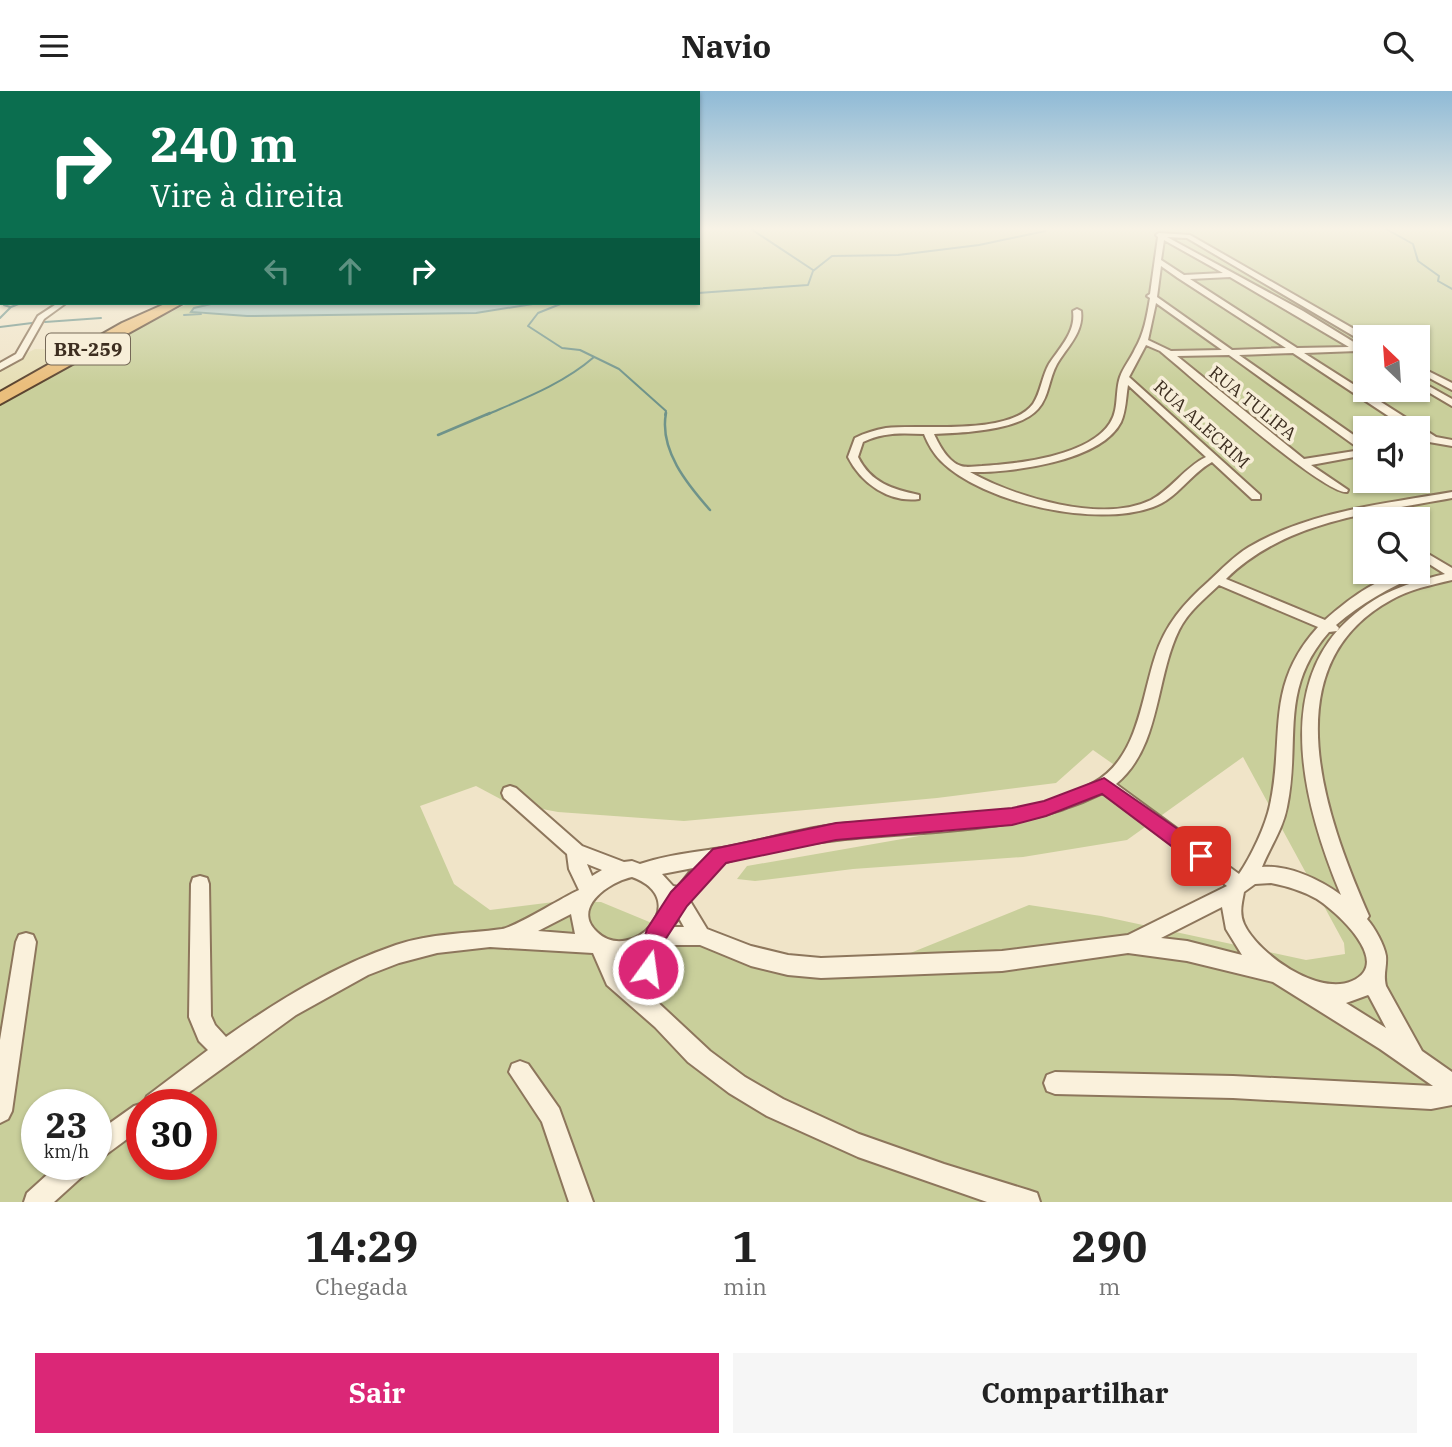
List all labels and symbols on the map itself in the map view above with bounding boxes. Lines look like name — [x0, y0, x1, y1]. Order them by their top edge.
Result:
north arrow — [1353, 325, 1430, 403]
road number: BR-259 — [46, 333, 130, 365]
street label: RUA TULIPA — [1205, 361, 1302, 446]
street label: RUA ALECRIM — [1149, 375, 1255, 473]
pin — [1171, 826, 1231, 886]
position arrow — [611, 932, 685, 1006]
speed limit sign: 30 — [126, 1089, 217, 1180]

